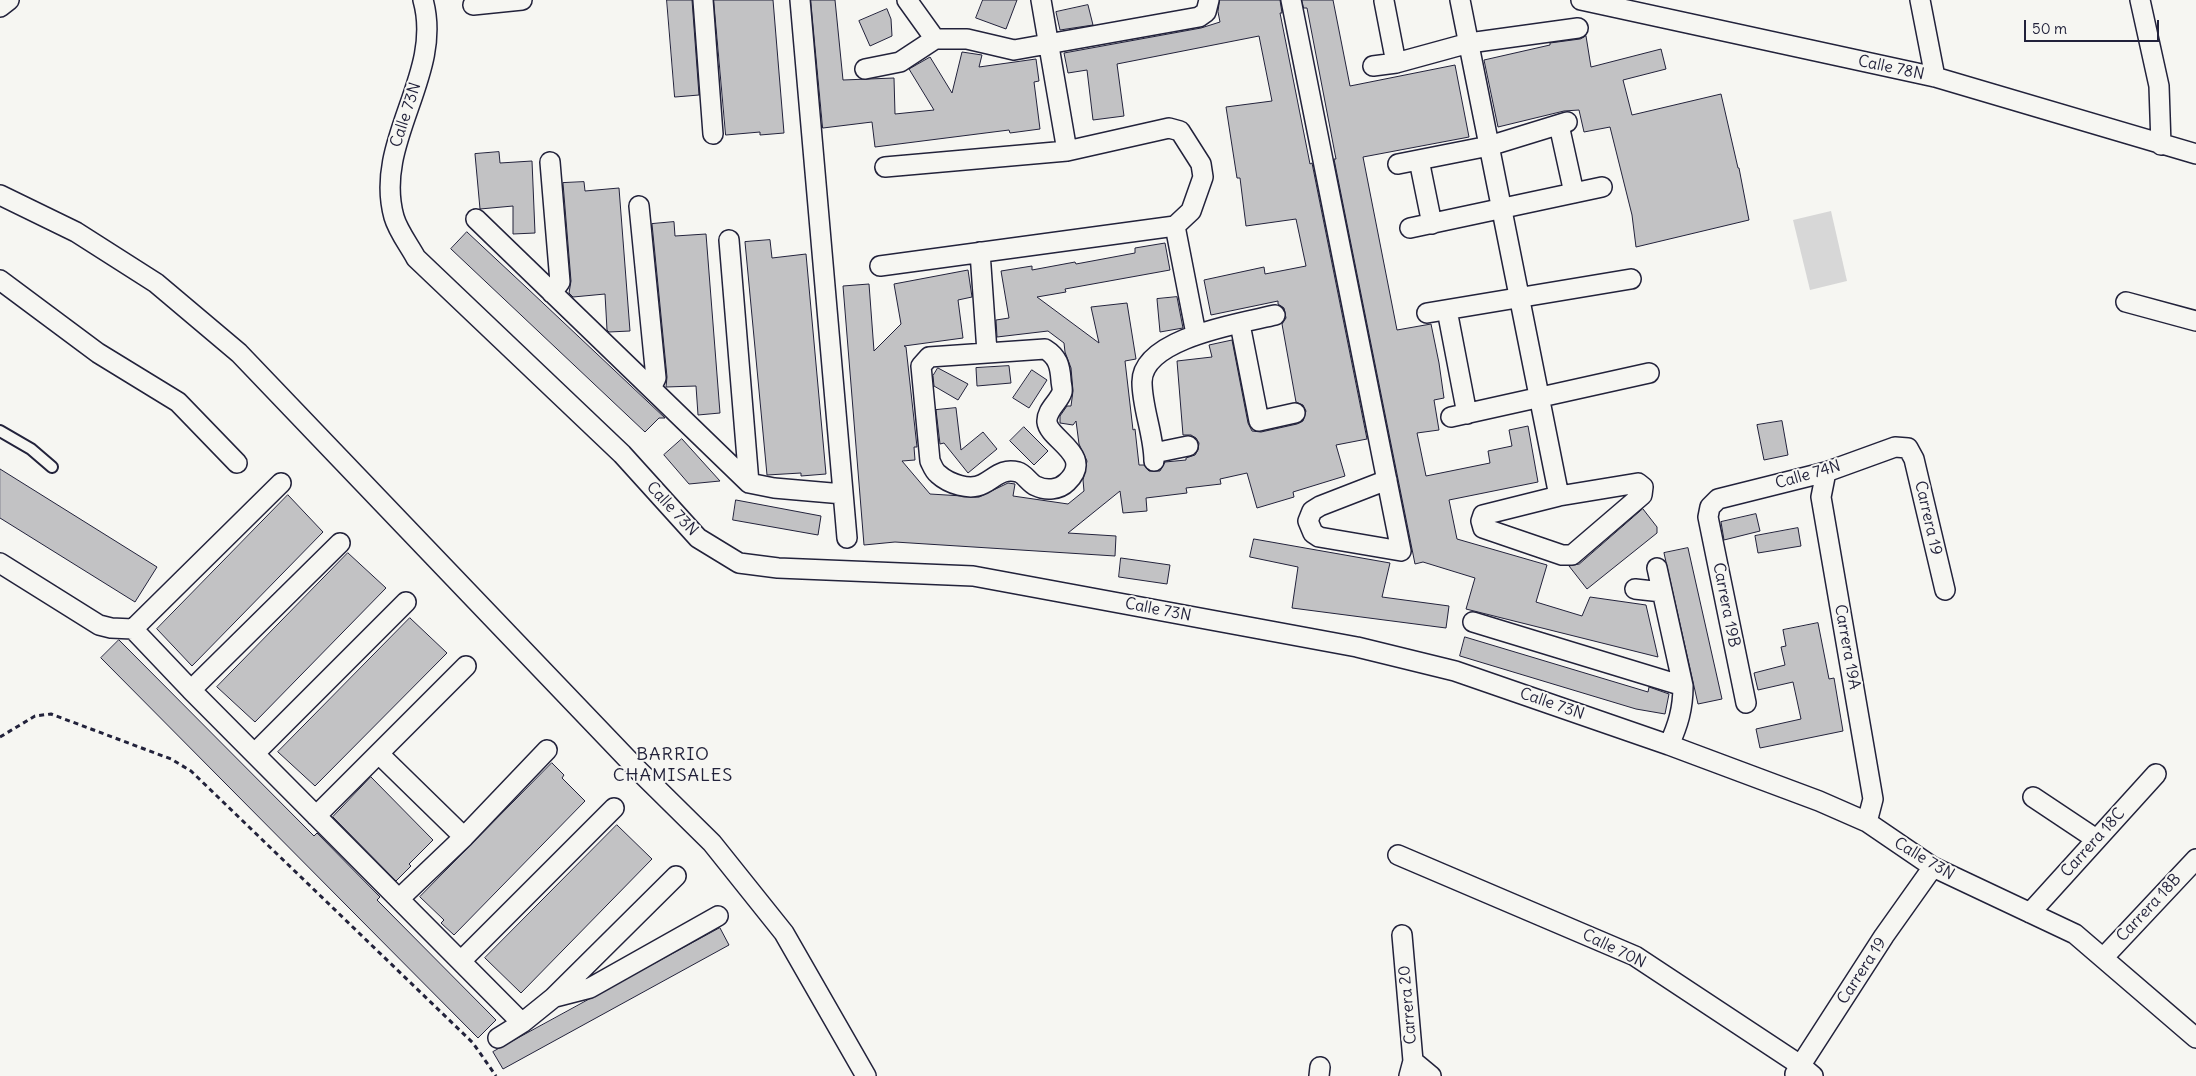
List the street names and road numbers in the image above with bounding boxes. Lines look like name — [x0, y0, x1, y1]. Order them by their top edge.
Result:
street label: Calle 78N — [1856, 52, 1926, 84]
street label: Calle 73N — [386, 80, 426, 150]
street label: Calle 74N — [1773, 457, 1843, 493]
street label: Calle 73N — [642, 478, 702, 540]
street label: Carrera 19 — [1910, 479, 1946, 557]
street label: Carrera 19B — [1708, 561, 1744, 649]
street label: Calle 73N — [1123, 594, 1193, 626]
street label: Carrera 19A — [1830, 603, 1864, 691]
street label: Calle 73N — [1517, 684, 1587, 724]
street label: Carrera 18C — [2057, 805, 2129, 881]
street label: Calle 73N — [1890, 833, 1958, 885]
street label: Carrera 18B — [2113, 870, 2185, 946]
street label: Calle 70N — [1579, 925, 1649, 973]
street label: Carrera 19 — [1833, 934, 1891, 1008]
street label: Carrera 20 — [1395, 965, 1421, 1045]

